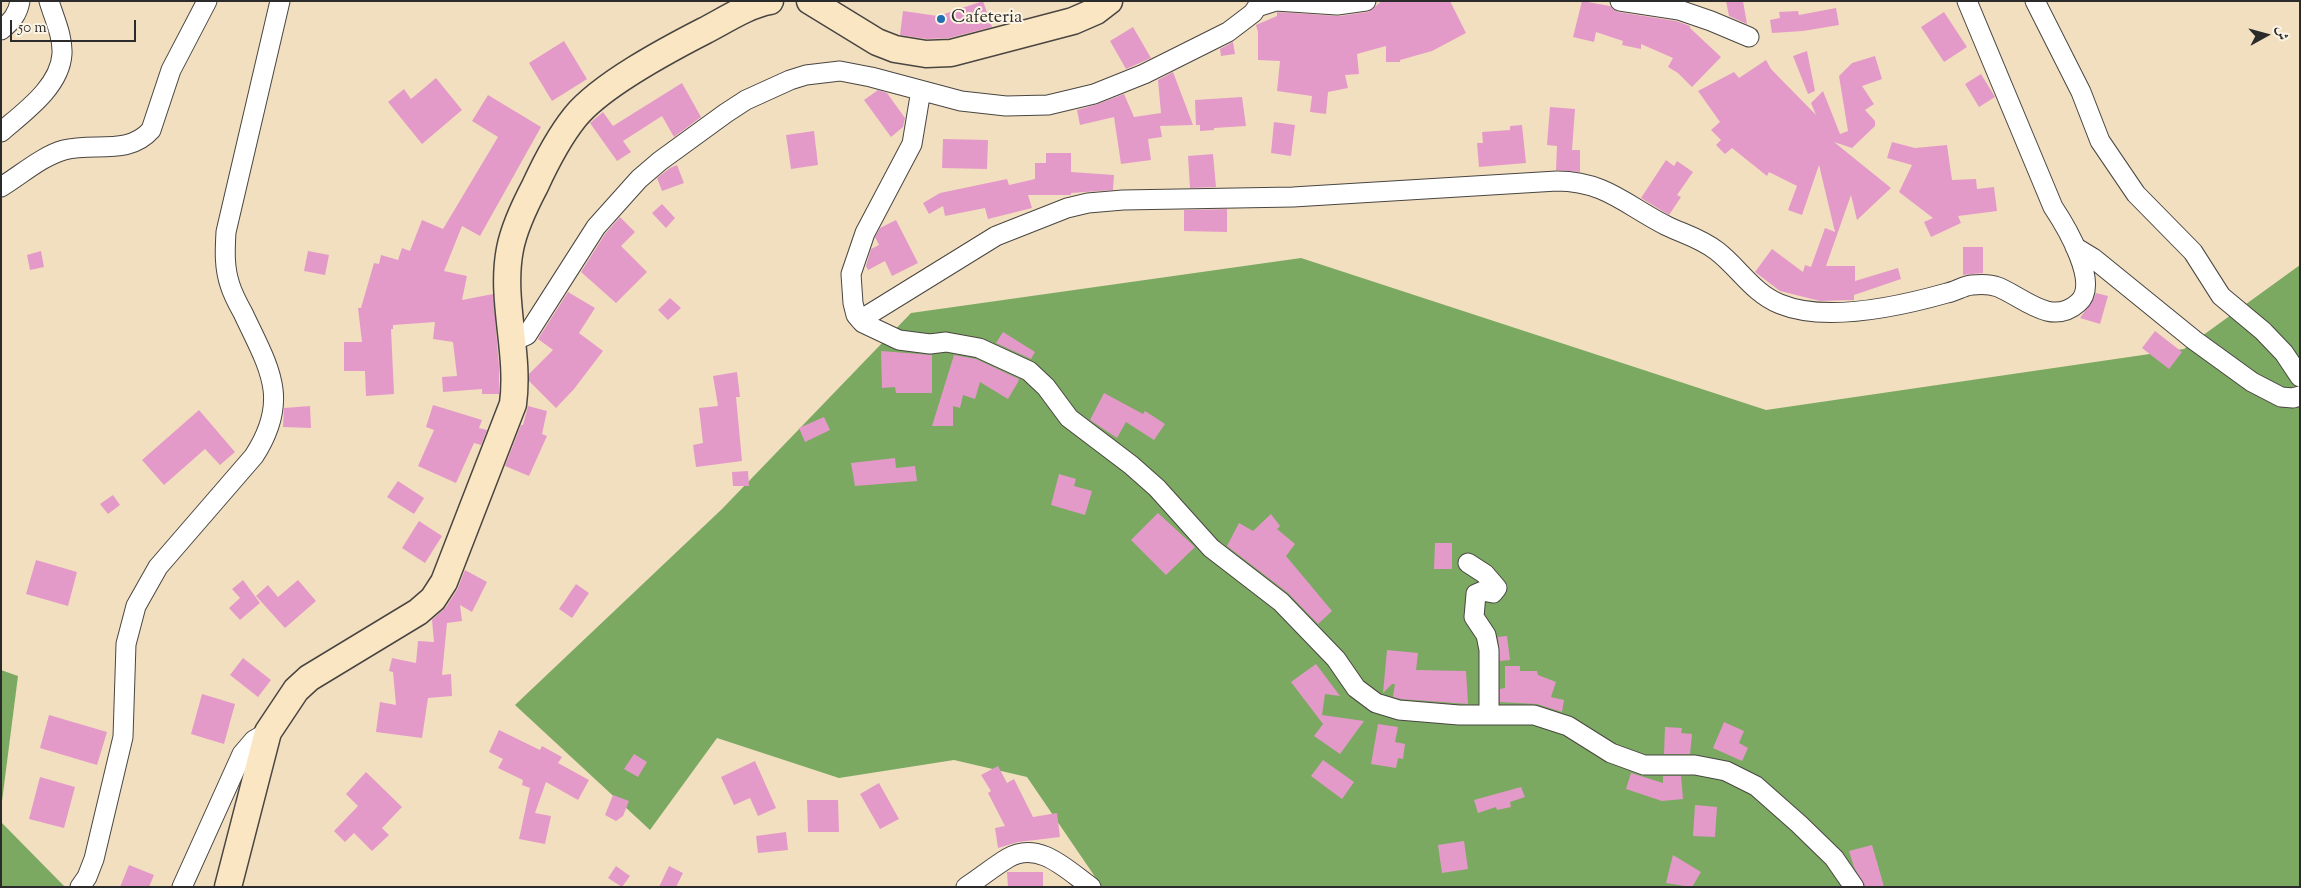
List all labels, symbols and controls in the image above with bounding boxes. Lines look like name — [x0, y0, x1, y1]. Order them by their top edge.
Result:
place label: Cafeteria — [951, 8, 1022, 30]
scale bar — [12, 10, 139, 42]
north arrow — [2241, 10, 2291, 60]
marker: Cafeteria — [935, 13, 947, 25]
text: 50 m — [18, 18, 47, 39]
text: ش — [2270, 25, 2292, 41]

